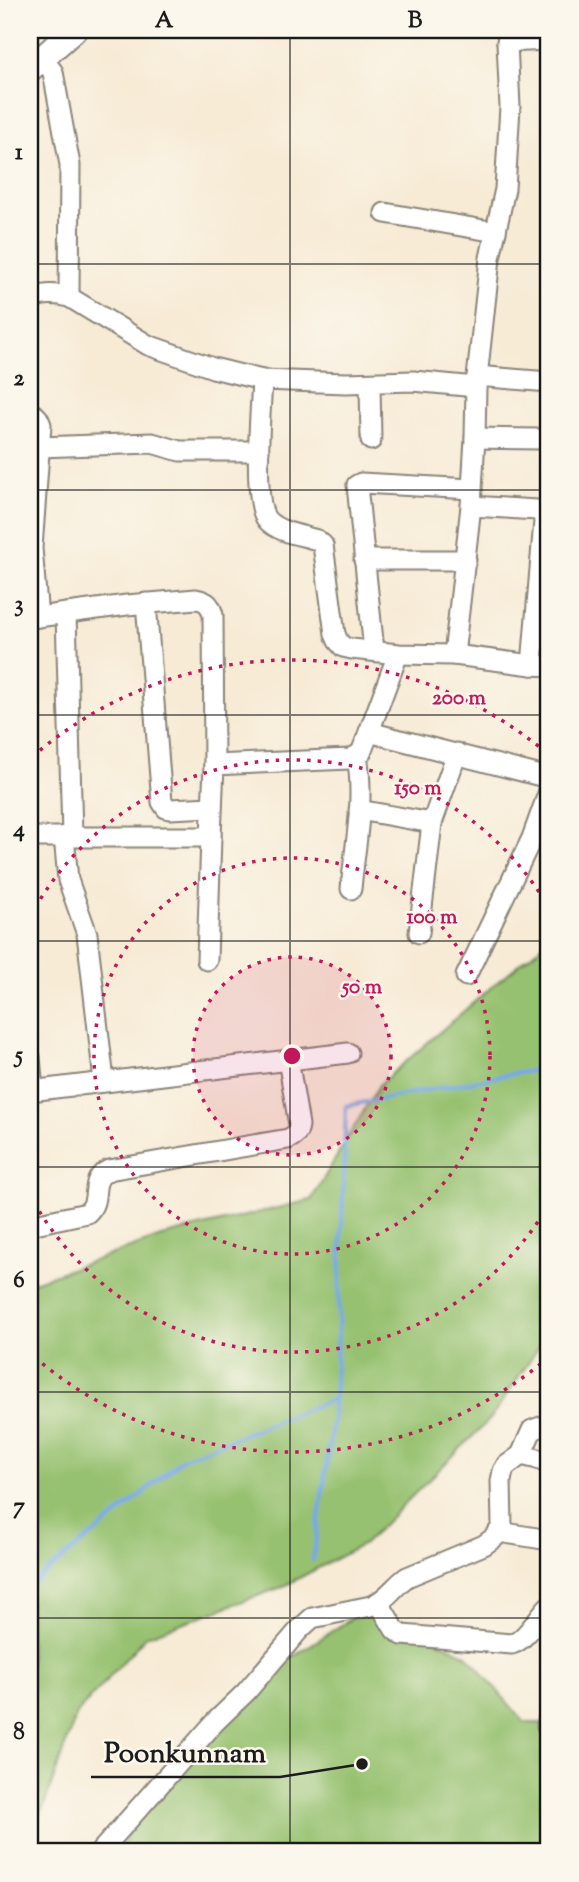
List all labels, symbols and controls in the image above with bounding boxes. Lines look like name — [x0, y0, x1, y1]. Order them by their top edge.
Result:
text: A — [155, 5, 174, 38]
text: B — [408, 5, 423, 38]
text: 1 — [15, 137, 23, 170]
text: 2 — [14, 363, 25, 396]
text: 3 — [14, 589, 24, 622]
text: 200 m — [432, 684, 487, 714]
text: 150 m — [394, 774, 442, 804]
text: 4 — [12, 814, 25, 847]
text: 100 m — [407, 903, 458, 933]
text: 50 m — [340, 973, 383, 1003]
text: 5 — [13, 1040, 23, 1073]
centre of rings — [280, 1044, 304, 1068]
text: 6 — [13, 1265, 25, 1298]
text: 7 — [13, 1491, 25, 1524]
text: 8 — [13, 1717, 25, 1750]
callout: Poonkunnam — [91, 1728, 280, 1777]
text: Poonkunnam — [104, 1735, 267, 1775]

